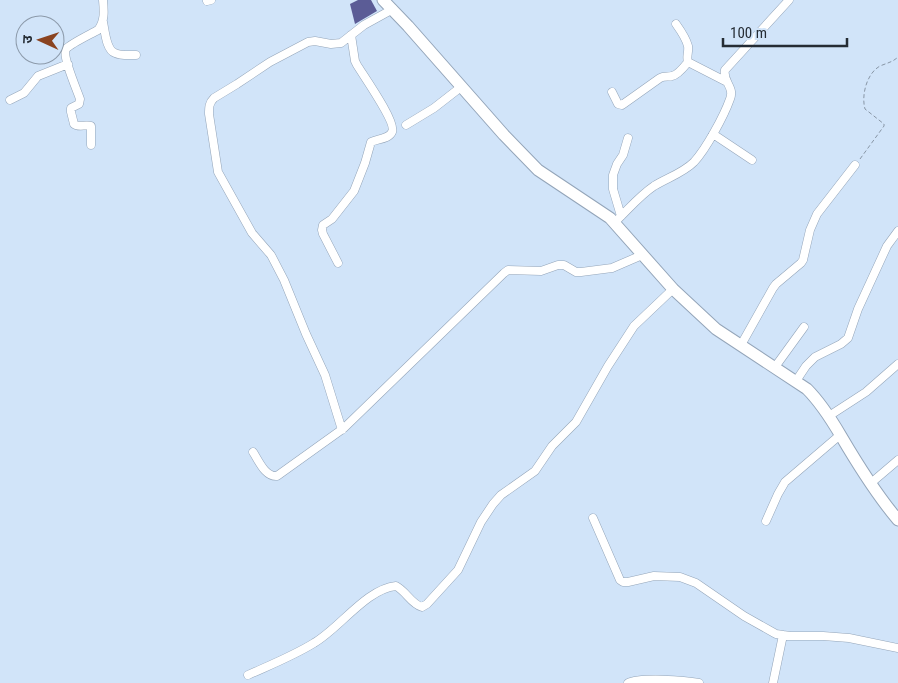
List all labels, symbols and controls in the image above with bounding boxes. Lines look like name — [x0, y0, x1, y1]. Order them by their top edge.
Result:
north arrow — [15, 15, 65, 65]
scale bar — [723, 15, 847, 47]
text: 100 m — [730, 24, 767, 42]
text: उ — [19, 34, 35, 44]

